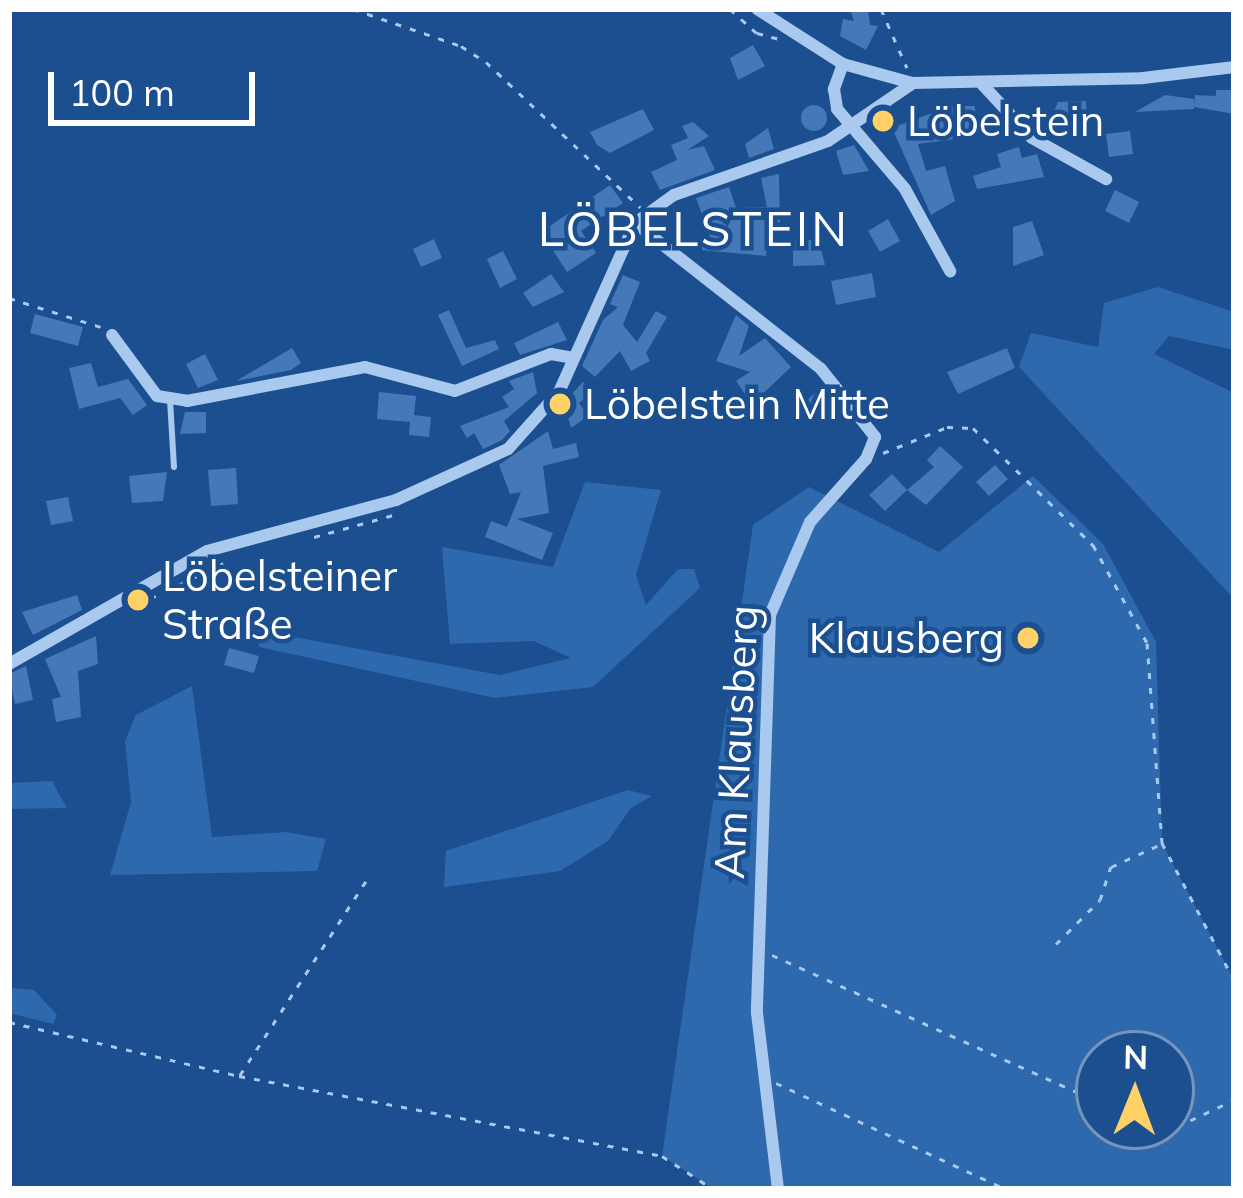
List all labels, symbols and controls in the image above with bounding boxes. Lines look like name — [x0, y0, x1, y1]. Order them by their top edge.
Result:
scale bar — [54, 48, 261, 122]
text: 100 m — [69, 70, 175, 115]
place label: Löbelstein — [907, 96, 1104, 146]
marker: Löbelstein — [870, 108, 896, 134]
district label: LÖBELSTEIN — [538, 200, 850, 258]
place label: Löbelstein Mitte — [584, 379, 890, 429]
marker: Löbelstein Mitte — [547, 391, 573, 417]
place label: Löbelsteiner Straße — [162, 551, 397, 650]
marker: Löbelsteiner Straße — [125, 587, 151, 613]
street label: Am Klausberg — [704, 604, 768, 880]
place label: Klausberg — [809, 613, 1004, 663]
marker: Klausberg — [1015, 625, 1041, 651]
north arrow — [1075, 1030, 1195, 1150]
text: N — [1123, 1036, 1148, 1077]

